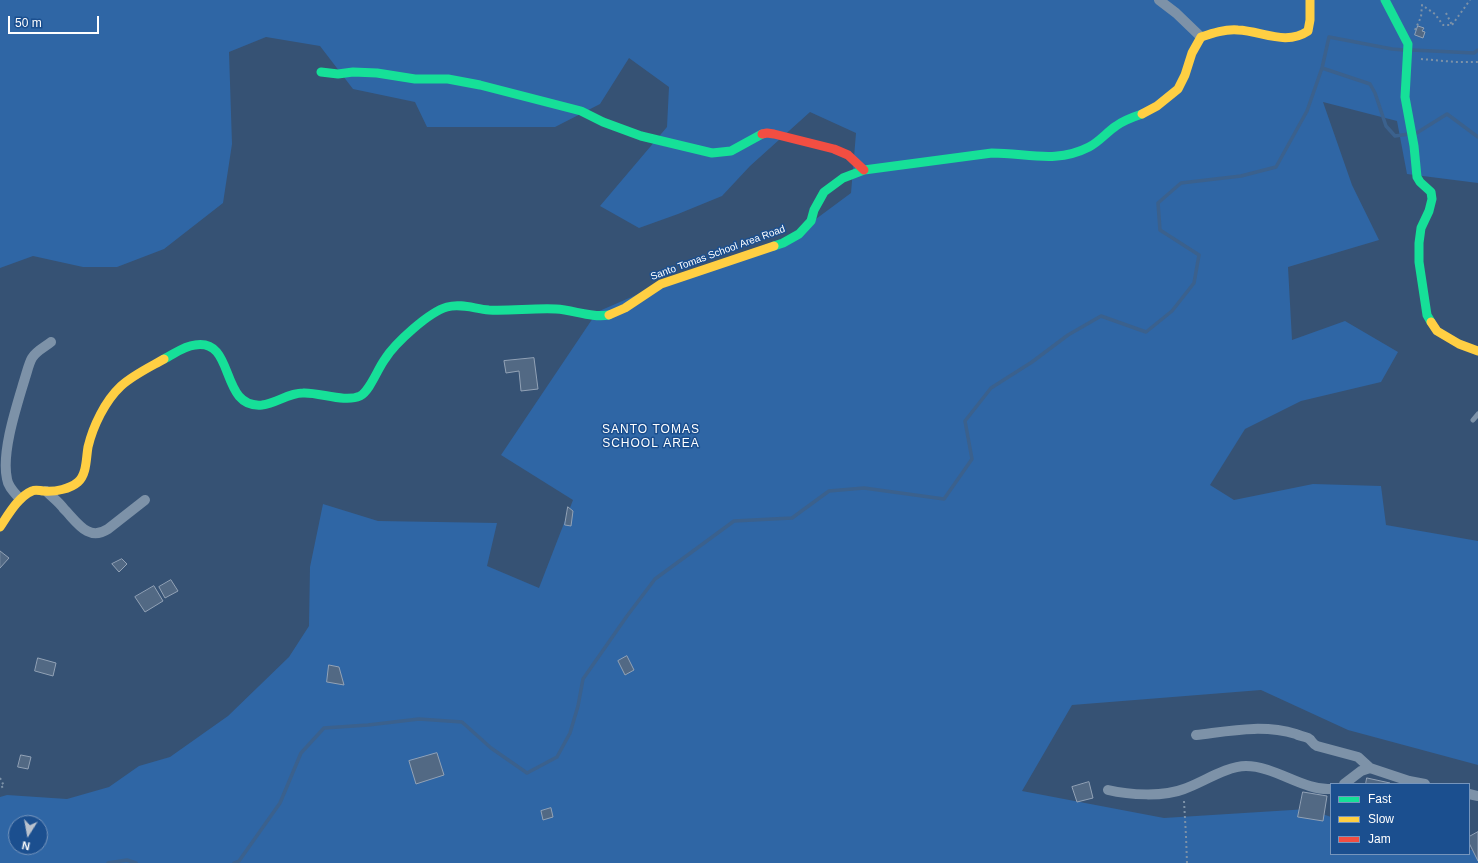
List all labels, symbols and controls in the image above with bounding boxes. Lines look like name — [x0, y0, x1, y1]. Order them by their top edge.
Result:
scale bar — [10, 8, 101, 34]
text: 50 m — [15, 16, 42, 30]
street label: Santo Tomas School Area Road — [649, 223, 787, 283]
district label: SANTO TOMAS SCHOOL AREA — [602, 423, 700, 451]
legend — [1330, 783, 1470, 855]
text: Fast — [1368, 792, 1391, 806]
text: Slow — [1368, 812, 1394, 826]
north arrow — [8, 815, 48, 855]
text: Jam — [1368, 832, 1391, 846]
text: N — [21, 839, 31, 852]

